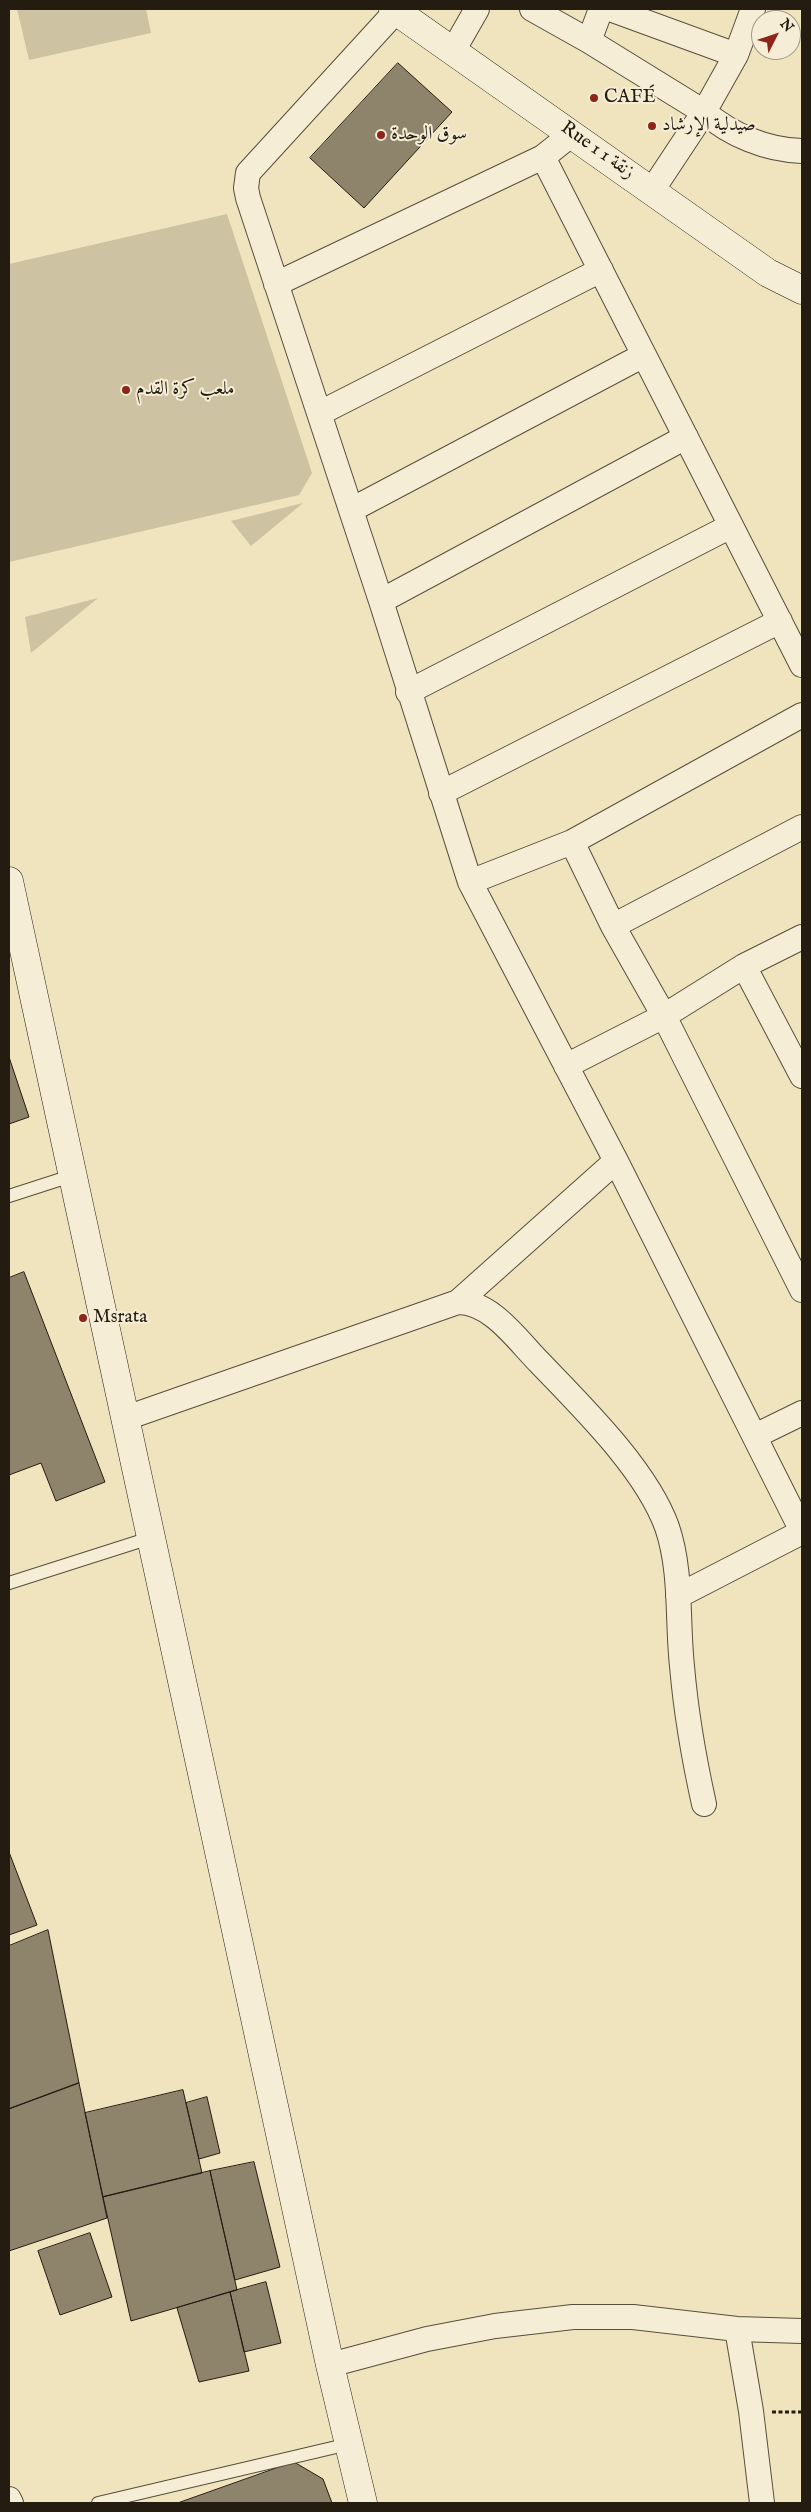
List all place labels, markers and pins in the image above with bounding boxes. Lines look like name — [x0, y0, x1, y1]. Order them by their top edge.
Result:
place label: CAFÉ — [604, 87, 656, 109]
marker: CAFÉ — [588, 92, 600, 104]
place label: صيدلية الإرشاد — [662, 115, 756, 137]
marker: صيدلية الإرشاد — [646, 120, 658, 132]
place label: سوق الوحدة — [391, 124, 467, 146]
marker: سوق الوحدة — [375, 129, 387, 141]
place label: ملعب كرة القدم — [136, 379, 234, 401]
marker: ملعب كرة القدم — [120, 384, 132, 396]
place label: Msrata — [93, 1307, 147, 1329]
marker: Msrata — [77, 1312, 89, 1324]

